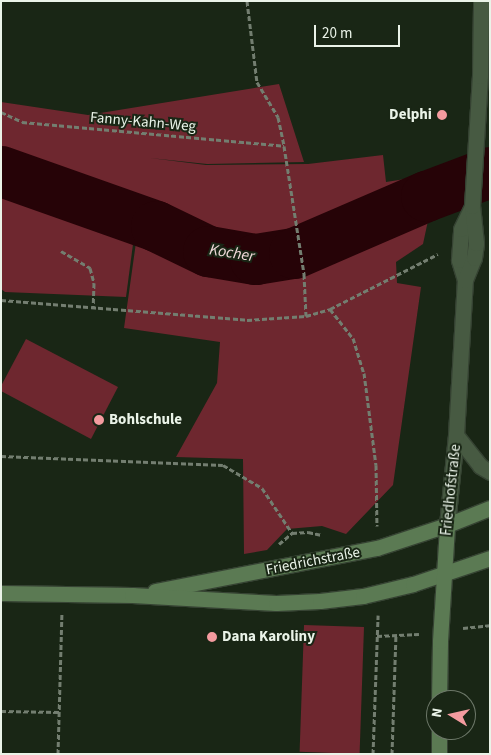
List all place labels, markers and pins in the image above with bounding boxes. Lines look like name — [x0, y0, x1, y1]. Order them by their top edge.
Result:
place label: Delphi — [389, 106, 432, 124]
marker: Delphi — [436, 109, 448, 121]
place label: Bohlschule — [109, 411, 182, 429]
marker: Bohlschule — [93, 414, 105, 426]
place label: Dana Karoliny — [222, 628, 315, 646]
marker: Dana Karoliny — [206, 631, 218, 643]

